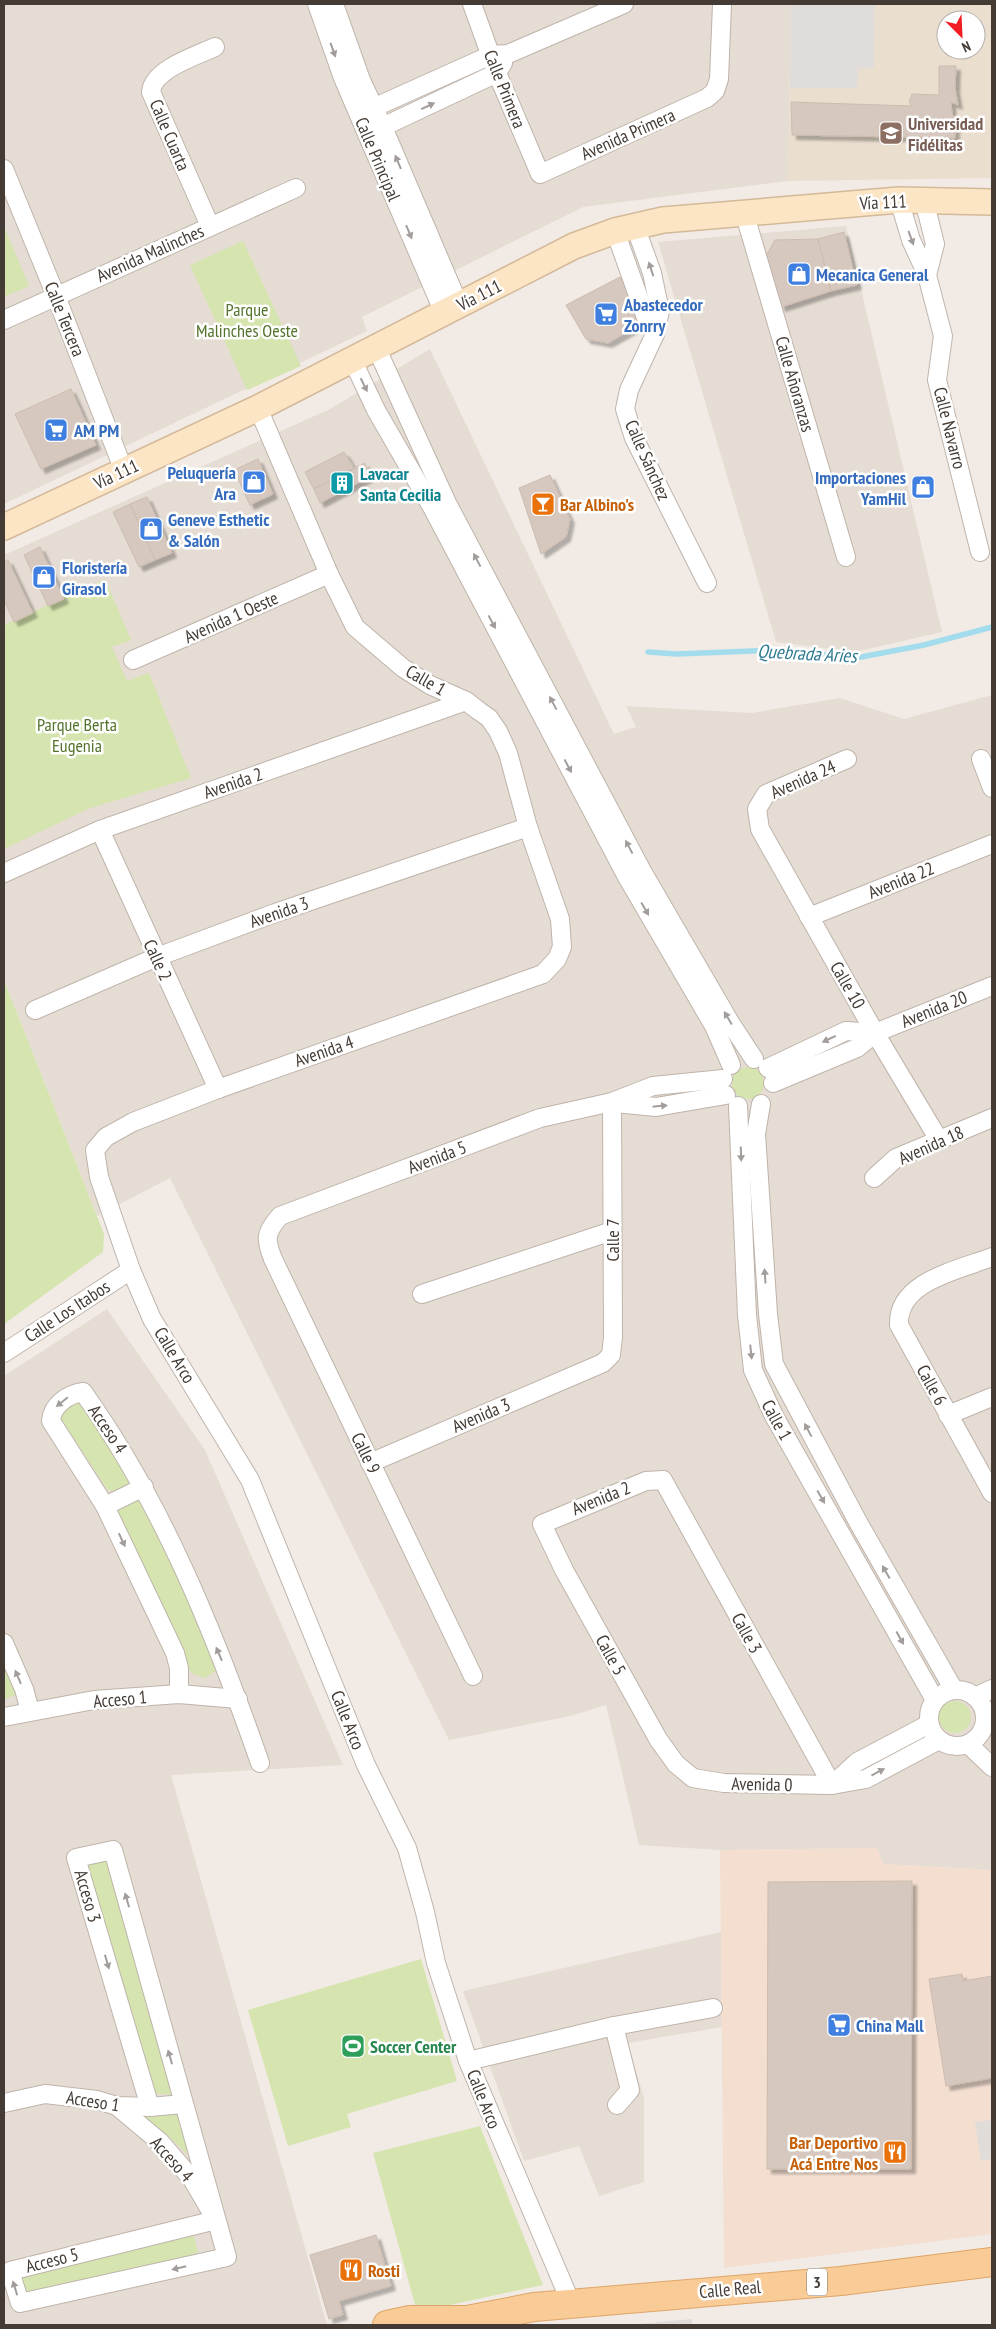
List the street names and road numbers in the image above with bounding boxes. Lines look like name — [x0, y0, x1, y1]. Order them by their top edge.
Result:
street label: Calle Primera — [479, 46, 531, 132]
street label: Calle Cuarta — [145, 96, 195, 174]
street label: Avenida Primera — [577, 103, 679, 165]
street label: Calle Principal — [350, 114, 406, 205]
street label: Vía 111 — [858, 189, 907, 215]
street label: Avenida Malinches — [93, 219, 207, 287]
street label: Vía 111 — [452, 274, 505, 316]
street label: Calle Tercera — [40, 278, 90, 360]
street label: Calle Añoranzas — [770, 334, 820, 434]
street label: Calle Navarro — [929, 385, 971, 472]
street label: Calle Sánchez — [620, 416, 676, 504]
street label: Vía 111 — [89, 454, 142, 495]
street label: Avenida 1 Oeste — [180, 586, 282, 648]
street label: Calle 1 — [402, 659, 450, 701]
street label: Avenida 24 — [767, 754, 839, 804]
street label: Avenida 2 — [200, 762, 266, 804]
street label: Avenida 22 — [865, 856, 937, 904]
street label: Avenida 3 — [246, 891, 312, 933]
street label: Calle 2 — [139, 936, 177, 984]
street label: Calle 10 — [825, 957, 871, 1013]
street label: Avenida 20 — [898, 985, 970, 1033]
street label: Avenida 4 — [291, 1030, 357, 1072]
street label: Avenida 18 — [895, 1120, 967, 1170]
street label: Avenida 5 — [404, 1135, 470, 1179]
street label: Calle 7 — [601, 1219, 624, 1261]
street label: Calle Los Itabos — [20, 1275, 114, 1347]
street label: Calle Arco — [149, 1323, 201, 1388]
street label: Calle 6 — [912, 1361, 952, 1409]
street label: Avenida 3 — [448, 1392, 514, 1438]
street label: Calle 1 — [757, 1396, 797, 1444]
street label: Acceso 4 — [83, 1400, 133, 1458]
street label: Calle 9 — [346, 1429, 386, 1477]
street label: Avenida 2 — [568, 1476, 634, 1520]
street label: Calle 3 — [727, 1609, 767, 1657]
street label: Calle 5 — [591, 1631, 631, 1679]
street label: Acceso 1 — [92, 1685, 148, 1713]
street label: Calle Arco — [326, 1687, 370, 1753]
street label: Avenida 0 — [731, 1772, 793, 1796]
street label: Acceso 3 — [70, 1867, 106, 1925]
street label: Calle Arco — [462, 2066, 506, 2132]
street label: Acceso 1 — [65, 2085, 121, 2117]
street label: Acceso 4 — [145, 2131, 199, 2187]
street label: Acceso 5 — [23, 2242, 81, 2278]
road number: 3 — [807, 2268, 827, 2296]
street label: Calle Real — [698, 2275, 762, 2303]

